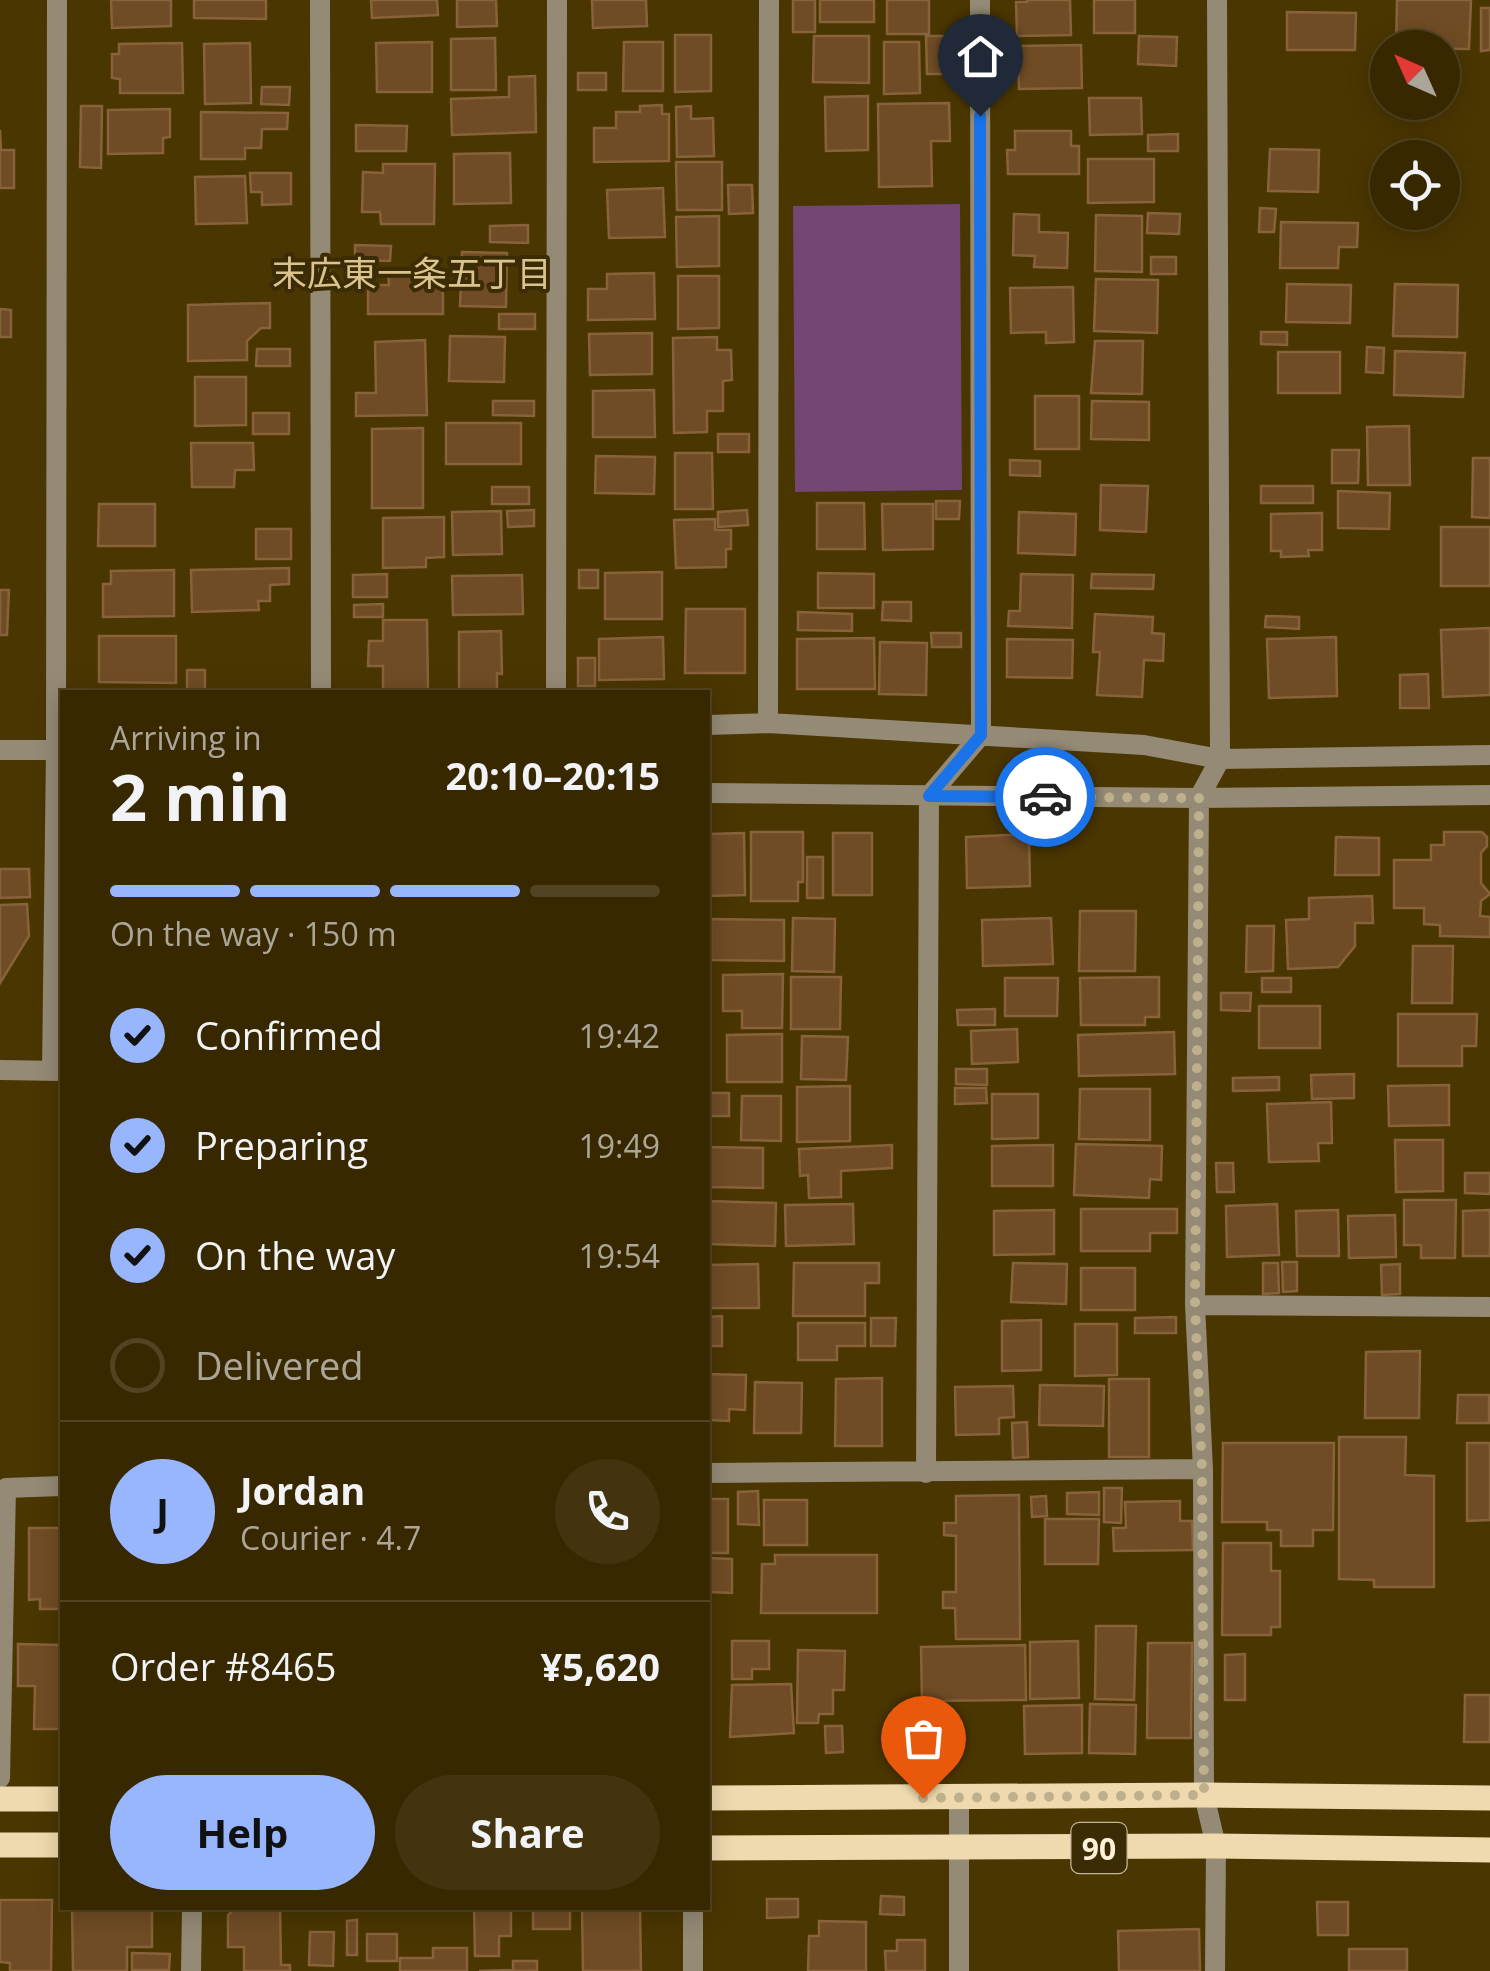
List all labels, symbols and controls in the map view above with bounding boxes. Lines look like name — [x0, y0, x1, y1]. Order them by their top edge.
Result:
pin — [938, 14, 1023, 117]
icon: home — [953, 29, 1008, 84]
north arrow — [1370, 30, 1460, 120]
map controls — [1370, 30, 1460, 230]
button: locate — [1370, 140, 1460, 230]
district label: 末広東一条五丁目 — [272, 249, 552, 296]
text: Arriving in — [110, 716, 262, 759]
courier — [995, 747, 1095, 847]
text: 20:10–20:15 — [446, 749, 660, 801]
text: 2 min — [110, 752, 290, 840]
icon: car — [1018, 770, 1073, 825]
text: On the way · 150 m — [110, 912, 397, 955]
icon: check — [110, 1008, 165, 1063]
text: Confirmed — [195, 1009, 383, 1061]
text: 19:42 — [578, 1014, 660, 1057]
icon: check — [110, 1118, 165, 1173]
text: Preparing — [195, 1119, 368, 1171]
text: 19:49 — [578, 1124, 660, 1167]
icon: check — [110, 1228, 165, 1283]
text: On the way — [195, 1229, 395, 1281]
text: 19:54 — [578, 1234, 660, 1277]
text: Delivered — [195, 1339, 364, 1391]
button: phone — [555, 1459, 660, 1564]
text: Jordan — [240, 1464, 365, 1516]
text: J — [156, 1485, 169, 1537]
text: Courier · 4.7 — [240, 1516, 421, 1559]
text: Order #8465 — [110, 1640, 337, 1692]
text: ¥5,620 — [541, 1640, 660, 1692]
pin — [881, 1696, 966, 1799]
icon: bag — [896, 1711, 951, 1766]
button: Help — [110, 1775, 375, 1890]
button: Share — [395, 1775, 660, 1890]
road number: 90 — [1072, 1823, 1126, 1873]

